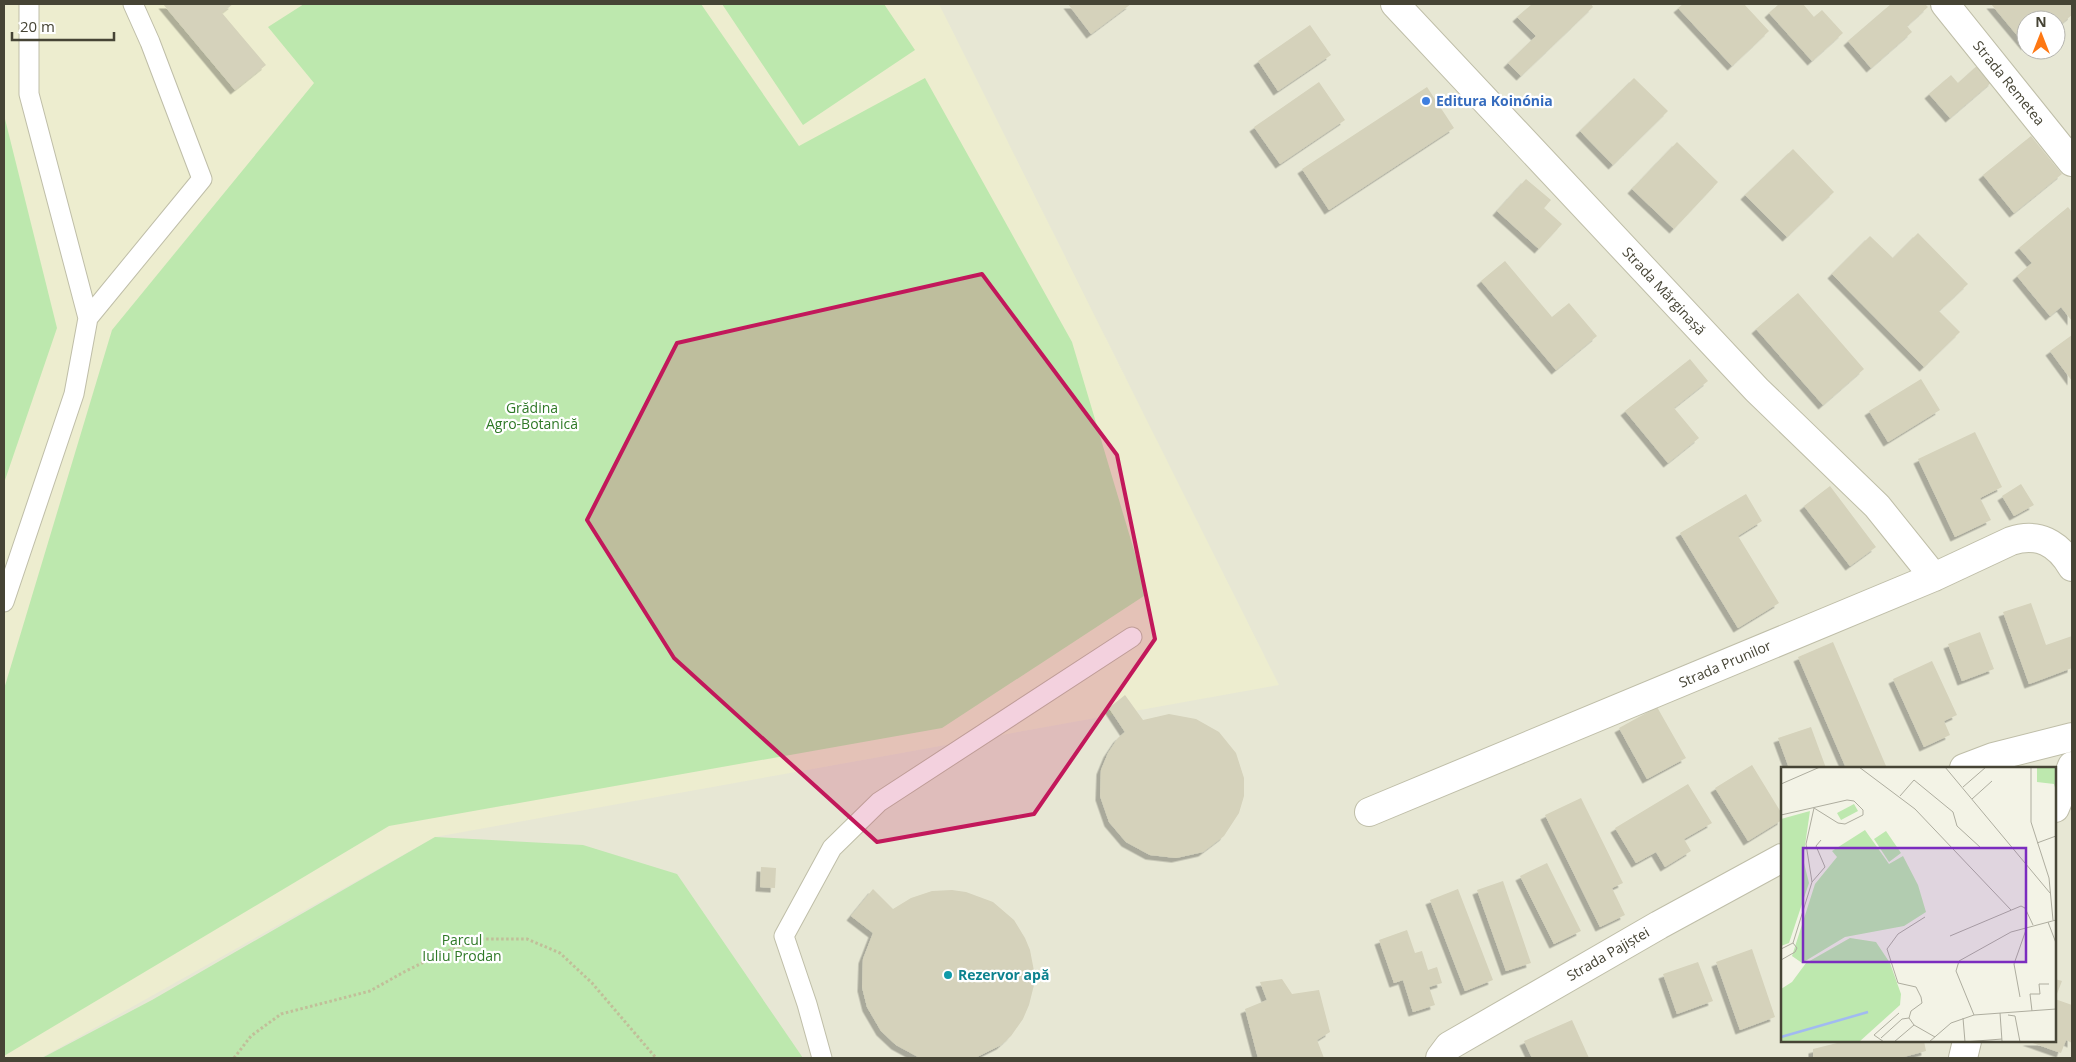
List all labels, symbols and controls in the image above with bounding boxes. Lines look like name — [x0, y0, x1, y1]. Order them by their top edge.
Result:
scale bar — [12, 10, 115, 42]
north arrow — [2016, 10, 2066, 60]
text: N — [2035, 12, 2047, 31]
text: 20 m — [20, 16, 55, 36]
street label: Strada Remetea — [1969, 36, 2050, 129]
place label: Editura Koinónia — [1436, 91, 1553, 110]
marker: Editura Koinónia — [1420, 95, 1432, 107]
street label: Strada Mărginașă — [1618, 242, 1710, 339]
park label: Grădina Agro-Botanică — [486, 398, 578, 433]
street label: Strada Prunilor — [1676, 635, 1774, 692]
inset map — [1781, 767, 2056, 1042]
street label: Strada Pajiștei — [1563, 922, 1653, 985]
park label: Parcul Iuliu Prodan — [422, 930, 502, 965]
place label: Rezervor apă — [958, 965, 1049, 984]
marker: Rezervor apă — [942, 969, 954, 981]

